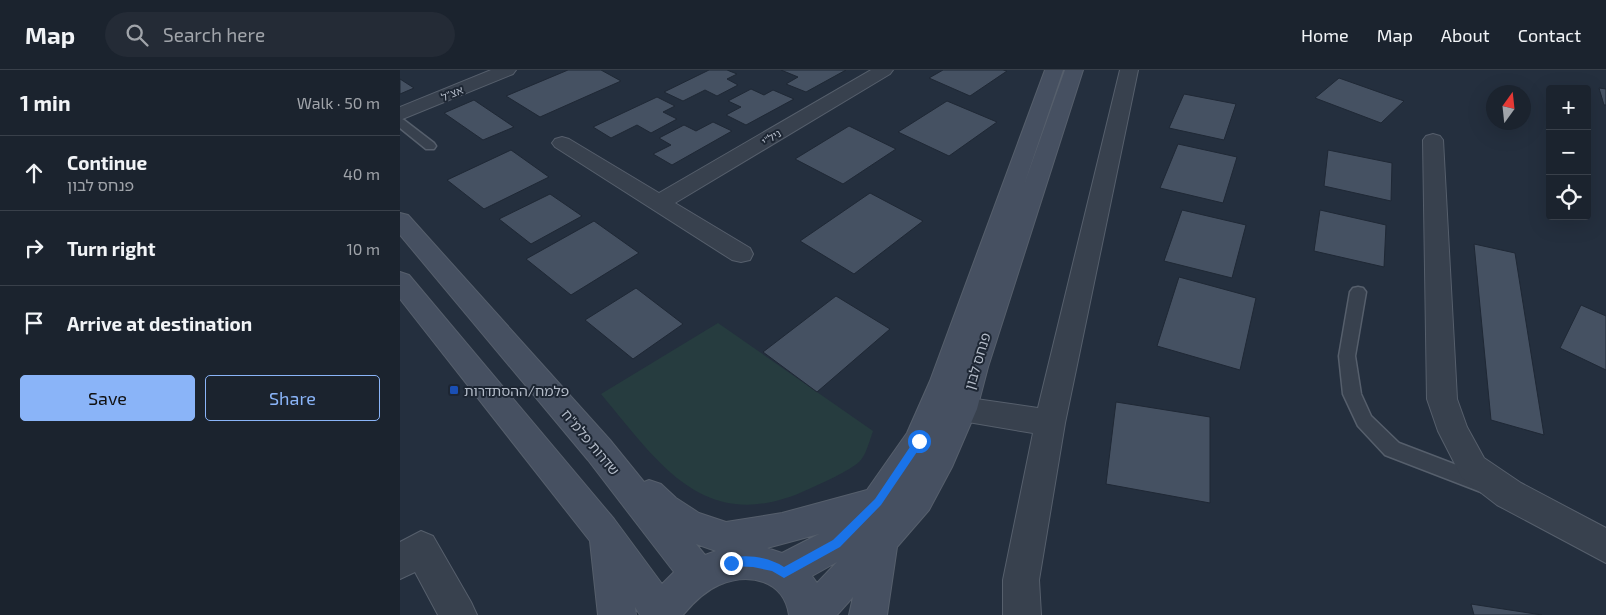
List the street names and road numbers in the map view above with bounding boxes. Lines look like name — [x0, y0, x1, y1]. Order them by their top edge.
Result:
street label: אצ"ל — [439, 83, 465, 103]
street label: ניל"י — [759, 126, 783, 148]
street label: פנחס לבון — [960, 330, 994, 392]
street label: שדרות פלמ"ח — [559, 406, 623, 478]

